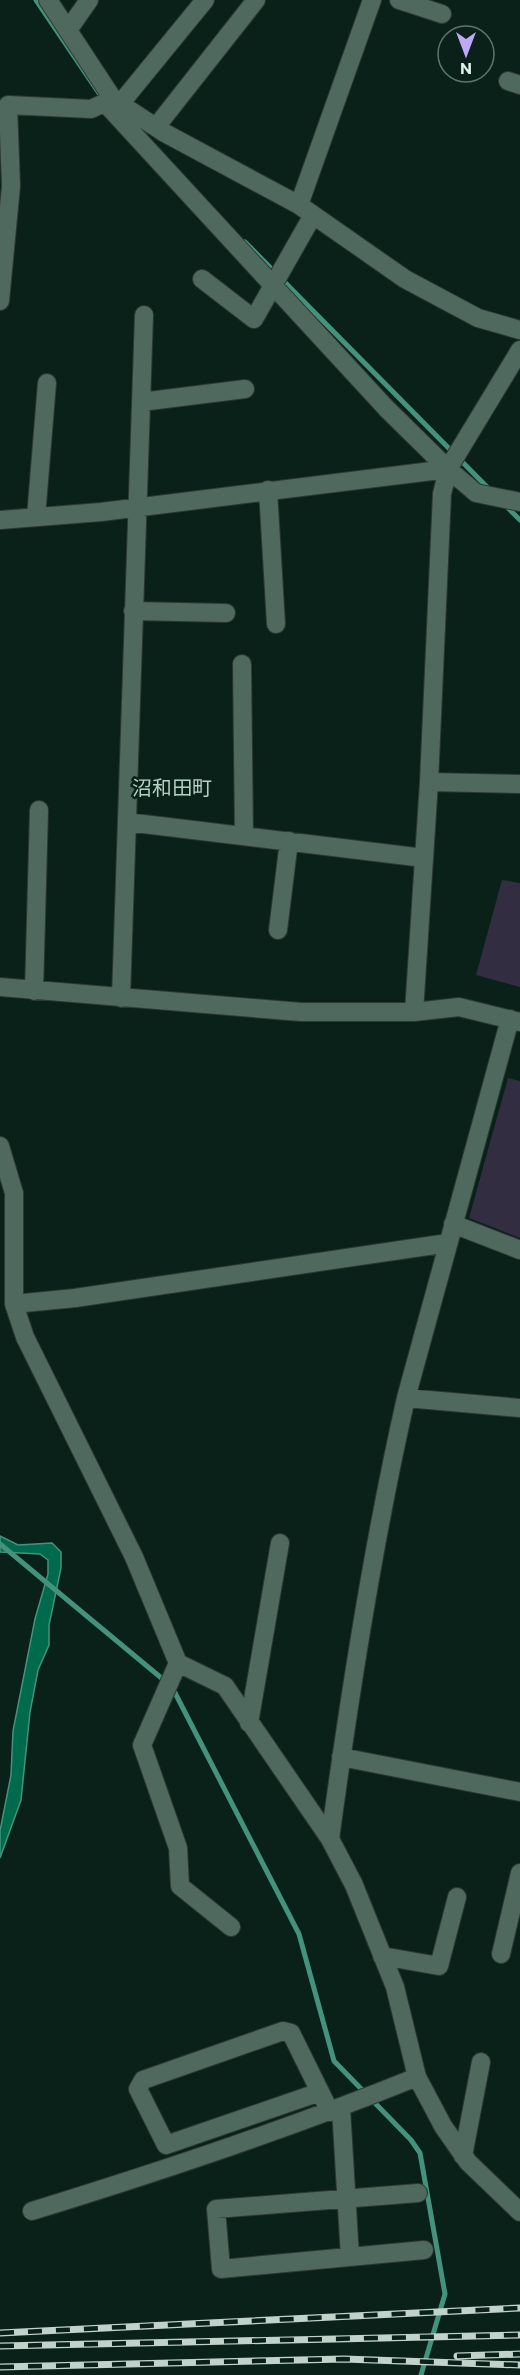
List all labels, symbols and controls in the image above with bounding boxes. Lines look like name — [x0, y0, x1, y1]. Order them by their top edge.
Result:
north arrow — [436, 24, 496, 84]
text: N — [460, 60, 472, 79]
district label: 沼和田町 — [132, 775, 212, 799]

